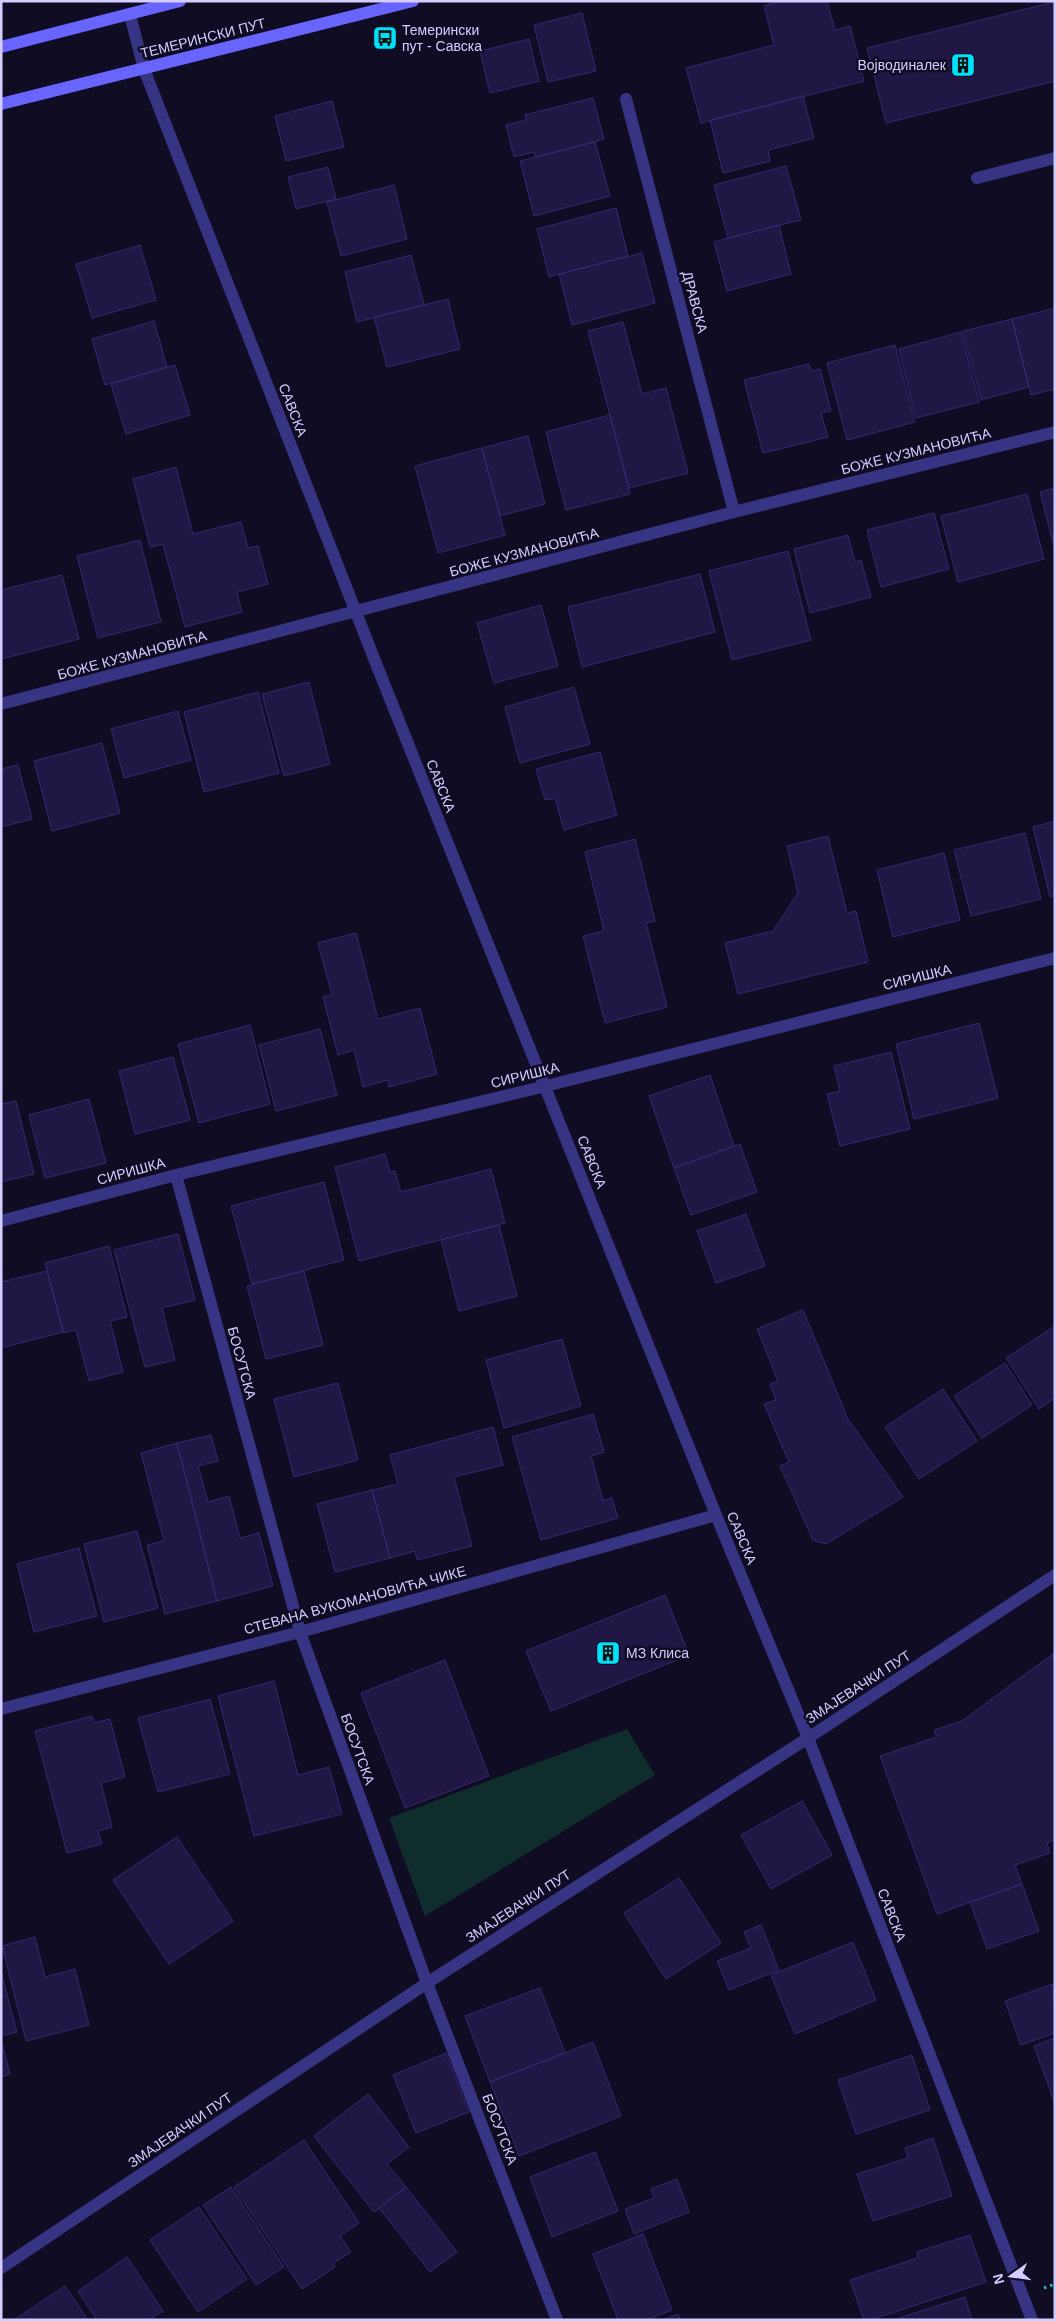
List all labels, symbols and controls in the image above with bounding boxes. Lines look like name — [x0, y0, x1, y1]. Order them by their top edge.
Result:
street label: ТЕМЕРИНСКИ ПУТ — [139, 15, 268, 61]
place label: Темерински пут - Савска — [402, 22, 482, 54]
bus stop icon: Темерински пут - Савска — [372, 25, 398, 51]
building icon: Војводиналек — [950, 52, 976, 78]
place label: Војводиналек — [857, 57, 947, 73]
street label: ДРАВСКА — [679, 269, 711, 335]
street label: САВСКА — [276, 381, 311, 439]
street label: БОЖЕ КУЗМАНОВИЋА — [839, 424, 993, 477]
street label: БОЖЕ КУЗМАНОВИЋА — [448, 524, 601, 580]
street label: БОЖЕ КУЗМАНОВИЋА — [56, 627, 209, 683]
street label: САВСКА — [423, 757, 459, 815]
street label: СИРИШКА — [881, 961, 953, 993]
street label: СИРИШКА — [489, 1059, 561, 1091]
street label: САВСКА — [574, 1133, 610, 1191]
street label: СИРИШКА — [95, 1154, 167, 1188]
street label: БОСУТСКА — [225, 1325, 260, 1402]
street label: САВСКА — [724, 1509, 760, 1567]
street label: СТЕВАНА ВУКОМАНОВИЋА ЧИКЕ — [242, 1563, 468, 1637]
building icon: МЗ Клиса — [595, 1640, 621, 1666]
place label: МЗ Клиса — [626, 1645, 689, 1661]
street label: ЗМАЈЕВАЧКИ ПУТ — [803, 1647, 914, 1727]
street label: БОСУТСКА — [338, 1711, 379, 1787]
street label: ЗМАЈЕВАЧКИ ПУТ — [463, 1866, 574, 1946]
street label: САВСКА — [875, 1886, 910, 1944]
street label: ЗМАЈЕВАЧКИ ПУТ — [125, 2089, 235, 2171]
street label: БОСУТСКА — [479, 2091, 521, 2167]
north arrow — [986, 2251, 1036, 2301]
text: N — [989, 2272, 1007, 2286]

